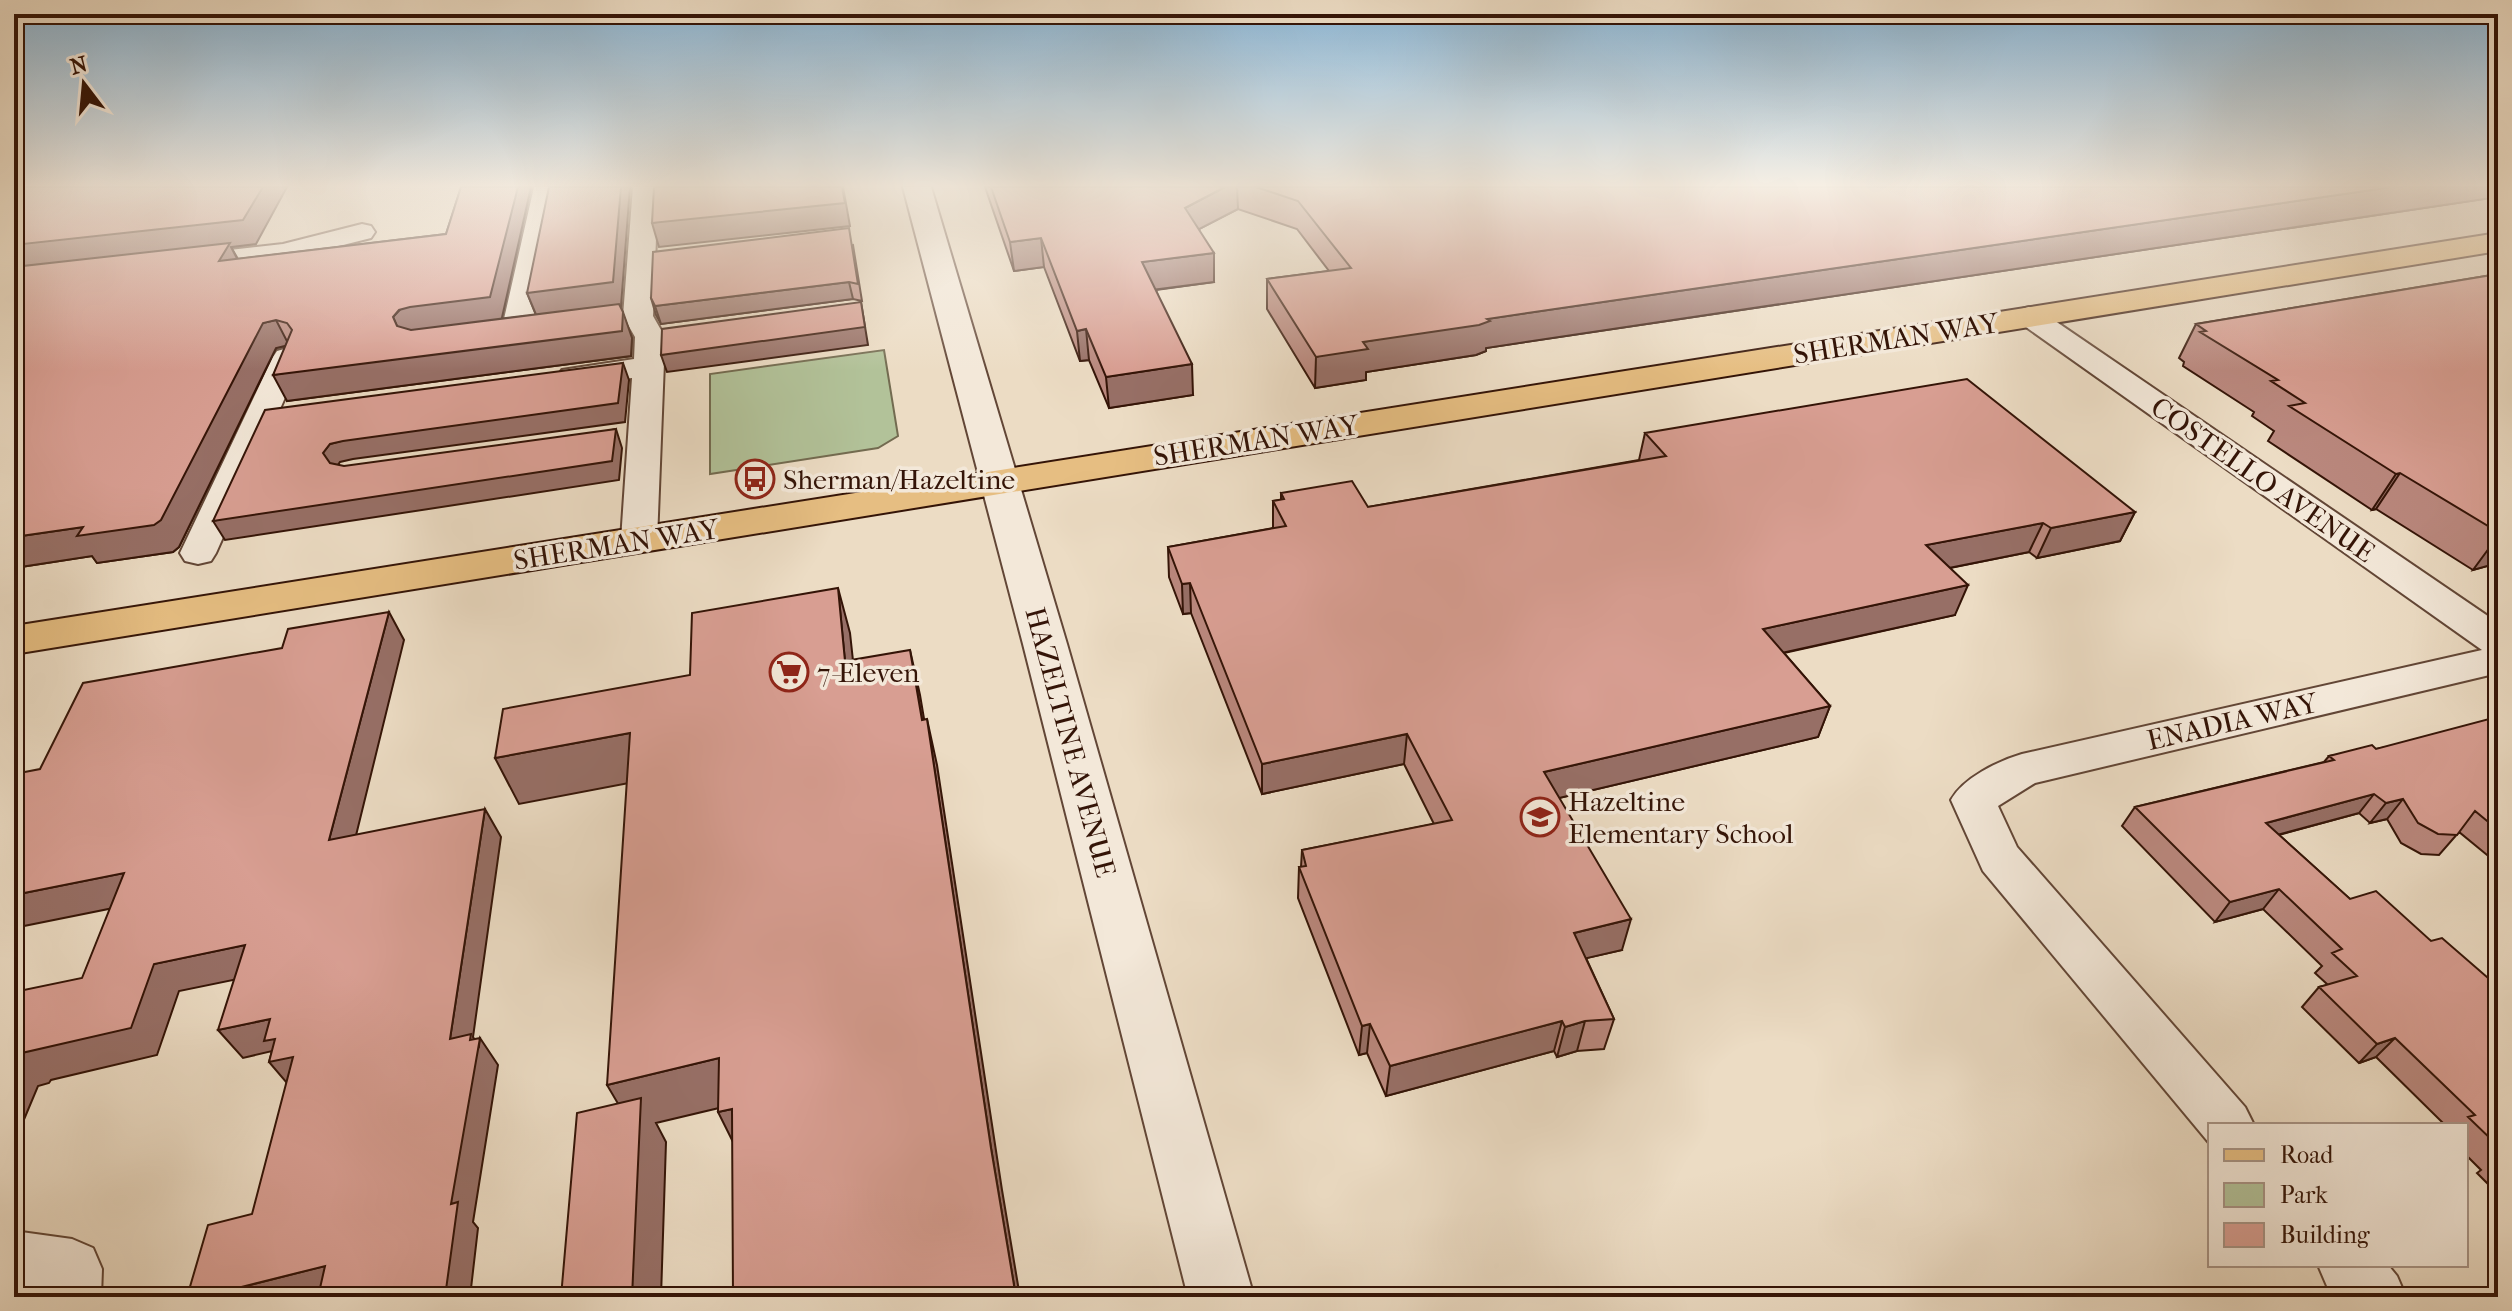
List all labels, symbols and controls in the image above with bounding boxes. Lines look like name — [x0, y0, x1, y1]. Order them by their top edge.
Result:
north arrow — [44, 44, 124, 124]
text: N — [67, 51, 91, 81]
street label: SHERMAN WAY — [1791, 306, 2002, 371]
street label: COSTELLO AVENUE — [2145, 390, 2381, 569]
street label: SHERMAN WAY — [1151, 408, 1362, 473]
bus stop icon: Sherman/Hazeltine — [734, 458, 776, 500]
place label: Sherman/Hazeltine — [783, 463, 1015, 496]
street label: SHERMAN WAY — [511, 512, 722, 577]
street label: HAZELTINE AVENUE — [1019, 604, 1122, 881]
supermarket icon: 7-Eleven — [768, 651, 810, 693]
place label: 7-Eleven — [817, 656, 920, 689]
street label: ENADIA WAY — [2144, 686, 2322, 757]
place label: Hazeltine Elementary School — [1568, 785, 1794, 850]
school or university icon: Hazeltine Elementary School — [1519, 796, 1561, 838]
legend — [2208, 1123, 2468, 1267]
text: Road — [2280, 1141, 2334, 1169]
text: Park — [2280, 1181, 2328, 1209]
text: Building — [2280, 1221, 2371, 1249]

